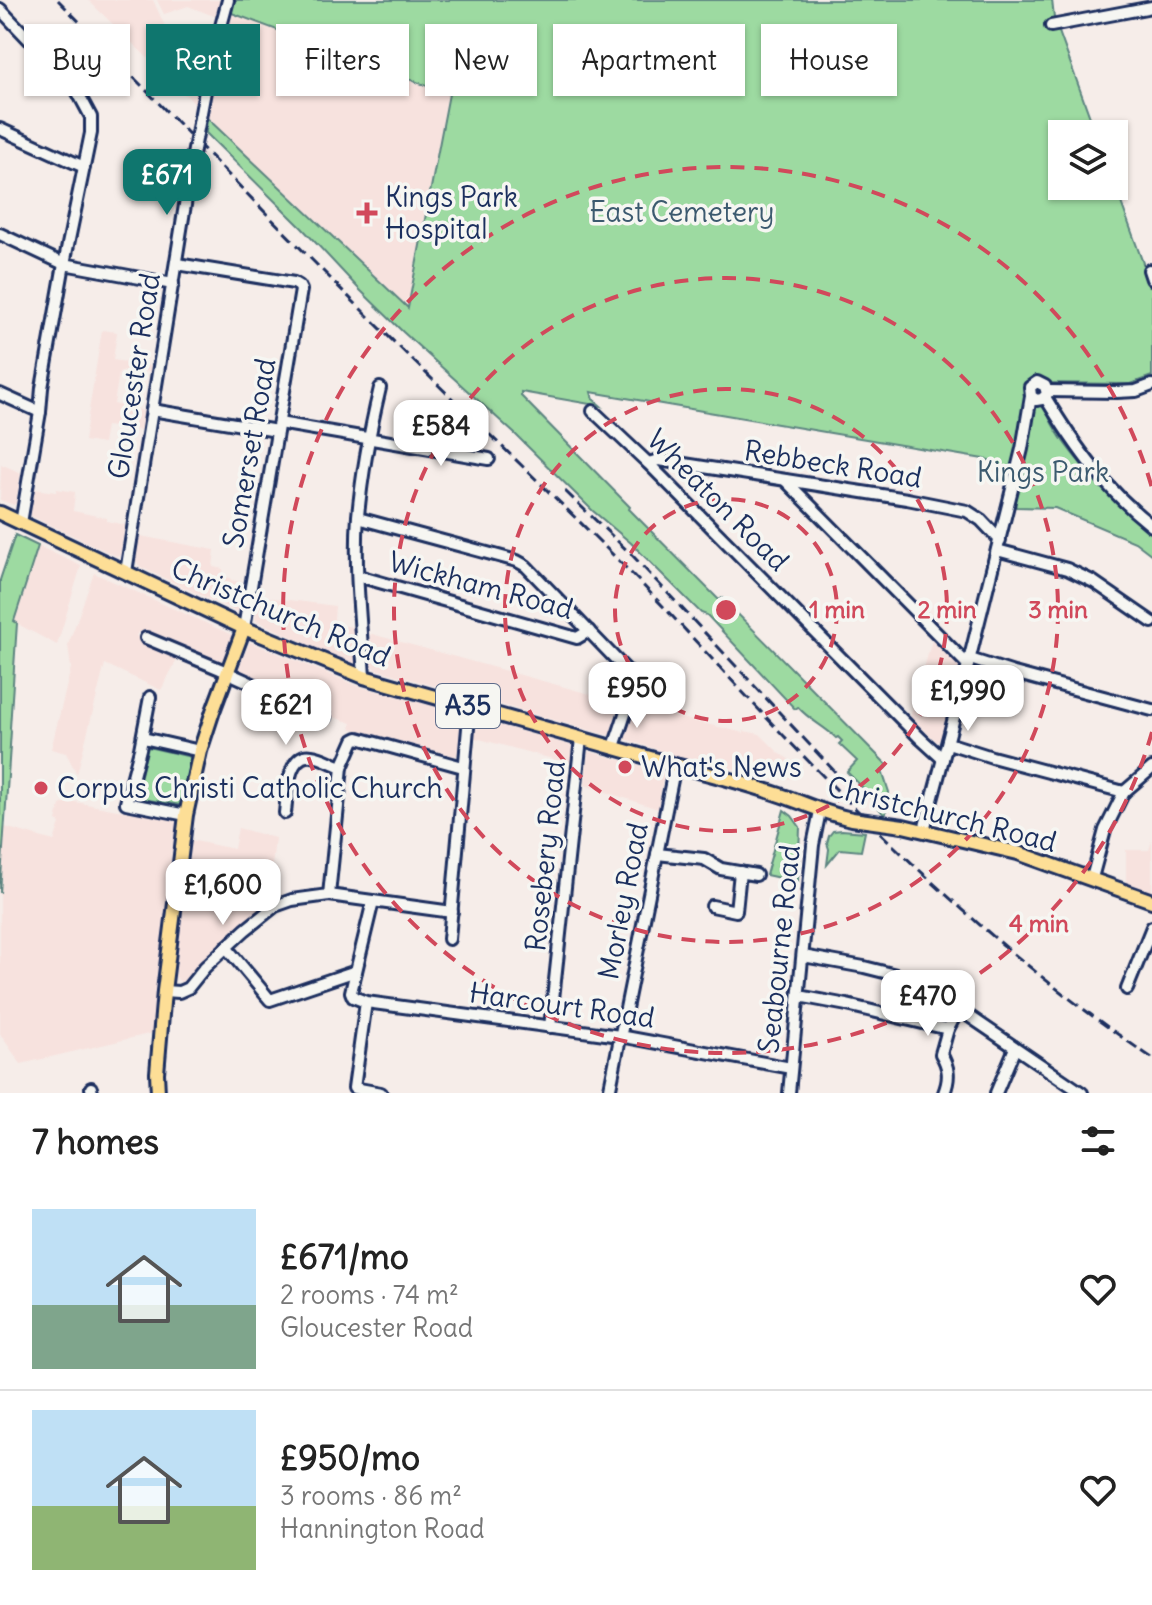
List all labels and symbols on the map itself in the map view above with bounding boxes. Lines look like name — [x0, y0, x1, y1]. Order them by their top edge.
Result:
pin: £671 — [120, 149, 214, 217]
place label: Kings Park Hospital — [385, 179, 518, 247]
park label: East Cemetery — [590, 194, 774, 230]
marker: Kings Park Hospital — [356, 202, 378, 224]
street label: Gloucester Road — [100, 270, 168, 482]
street label: Somerset Road — [215, 355, 283, 551]
pin: £584 — [394, 400, 488, 468]
street label: Wheaton Road — [639, 421, 797, 579]
street label: Rebbeck Road — [742, 432, 924, 496]
park label: Kings Park — [977, 454, 1109, 490]
street label: Wickham Road — [385, 543, 577, 627]
street label: Christchurch Road — [166, 550, 396, 674]
text: 1 min — [809, 594, 865, 624]
text: 2 min — [917, 594, 977, 624]
text: 3 min — [1028, 594, 1088, 624]
centre of rings — [712, 596, 740, 624]
pin: £950 — [590, 662, 684, 730]
pin: £1,990 — [903, 665, 1033, 733]
pin: £621 — [239, 679, 333, 747]
road number: A35 — [436, 684, 500, 728]
place label: What's News — [641, 749, 802, 785]
marker: What's News — [616, 758, 634, 776]
street label: Rosebery Road — [517, 759, 573, 953]
street label: Christchurch Road — [824, 768, 1060, 860]
place label: Corpus Christi Catholic Church — [57, 770, 443, 806]
marker: Corpus Christi Catholic Church — [32, 779, 50, 797]
street label: Morley Road — [590, 819, 656, 983]
street label: Seabourne Road — [750, 843, 808, 1055]
pin: £1,600 — [158, 859, 288, 927]
text: 4 min — [1009, 908, 1069, 938]
pin: £470 — [881, 970, 975, 1038]
street label: Harcourt Road — [467, 974, 657, 1036]

